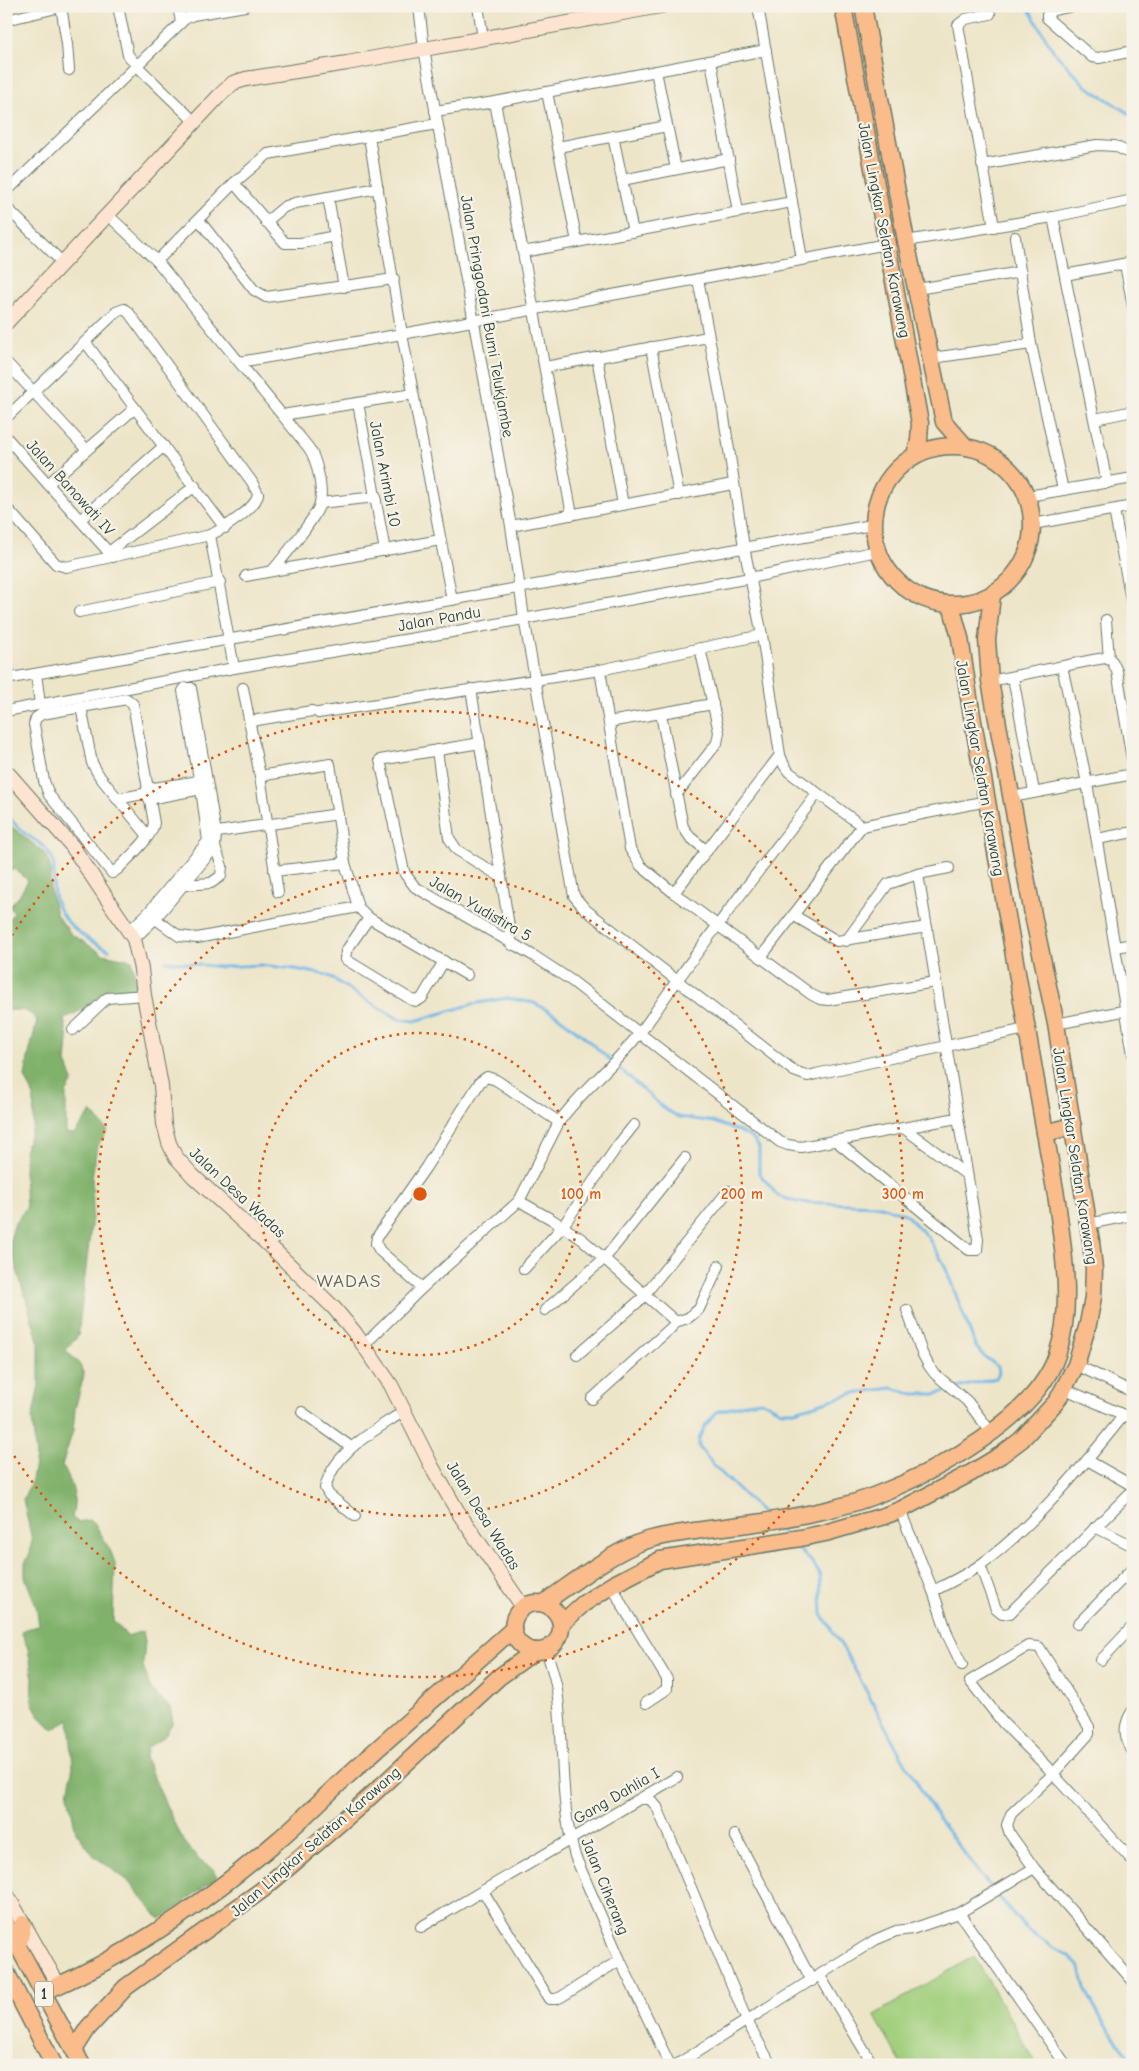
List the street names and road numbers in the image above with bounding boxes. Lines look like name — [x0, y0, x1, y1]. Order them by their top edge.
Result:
street label: Jalan Lingkar Selatan Karawang — [854, 121, 914, 340]
street label: Jalan Pringgodani Bumi Telukjambe — [457, 194, 517, 439]
street label: Jalan Arimbi 10 — [366, 420, 404, 529]
street label: Jalan Banowati IV — [22, 436, 118, 540]
street label: Jalan Pandu — [396, 603, 482, 635]
street label: Jalan Lingkar Selatan Karawang — [952, 659, 1008, 878]
street label: Jalan Yudistira 5 — [426, 872, 535, 945]
street label: Jalan Lingkar Selatan Karawang — [1049, 1046, 1101, 1266]
street label: Jalan Desa Wadas — [186, 1144, 289, 1242]
street label: Jalan Desa Wadas — [443, 1458, 524, 1573]
street label: Jalan Lingkar Selatan Karawang — [227, 1763, 404, 1921]
street label: Gang Dahlia I — [570, 1764, 663, 1828]
street label: Jalan Ciherang — [577, 1835, 633, 1938]
road number: 1 — [35, 1982, 53, 2006]

